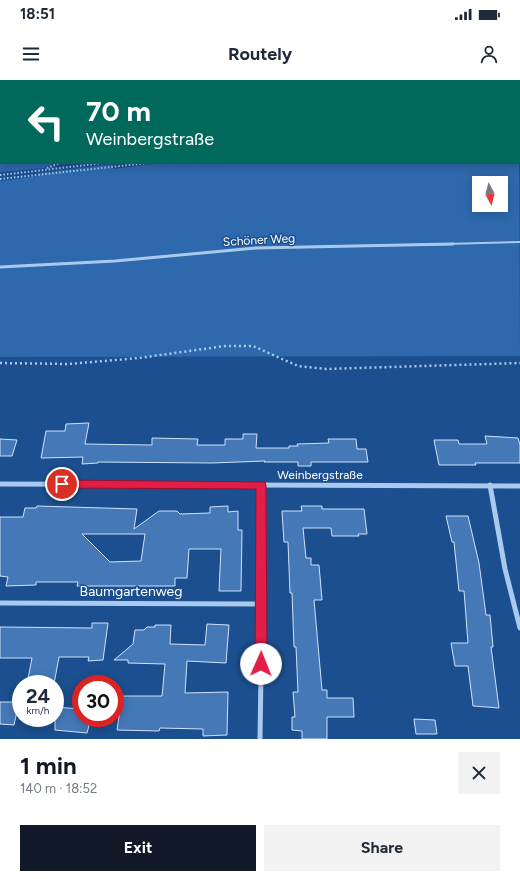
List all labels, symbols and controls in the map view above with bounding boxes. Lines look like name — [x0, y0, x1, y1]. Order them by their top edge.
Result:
text: 18:51 — [20, 5, 55, 23]
icon: menu — [20, 43, 42, 65]
text: Routely — [228, 43, 292, 65]
icon: person — [478, 43, 500, 65]
text: 70 m — [86, 94, 151, 128]
icon: left — [20, 96, 72, 148]
text: Weinbergstraße — [86, 128, 214, 150]
north arrow — [472, 176, 508, 212]
map controls — [472, 176, 508, 212]
street label: Schöner Weg — [222, 231, 296, 249]
pin — [45, 467, 79, 501]
street label: Weinbergstraße — [277, 468, 363, 482]
icon: arrive — [51, 473, 73, 495]
street label: Baumgartenweg — [80, 583, 182, 600]
position arrow — [240, 643, 282, 685]
speed limit sign: 30 — [72, 675, 124, 727]
text: 24 — [26, 684, 50, 708]
text: km/h — [27, 704, 49, 717]
text: 1 min — [20, 751, 77, 780]
button: close — [458, 752, 500, 794]
text: 140 m · 18:52 — [20, 781, 97, 796]
button: Exit — [20, 825, 256, 871]
button: Share — [264, 825, 500, 871]

